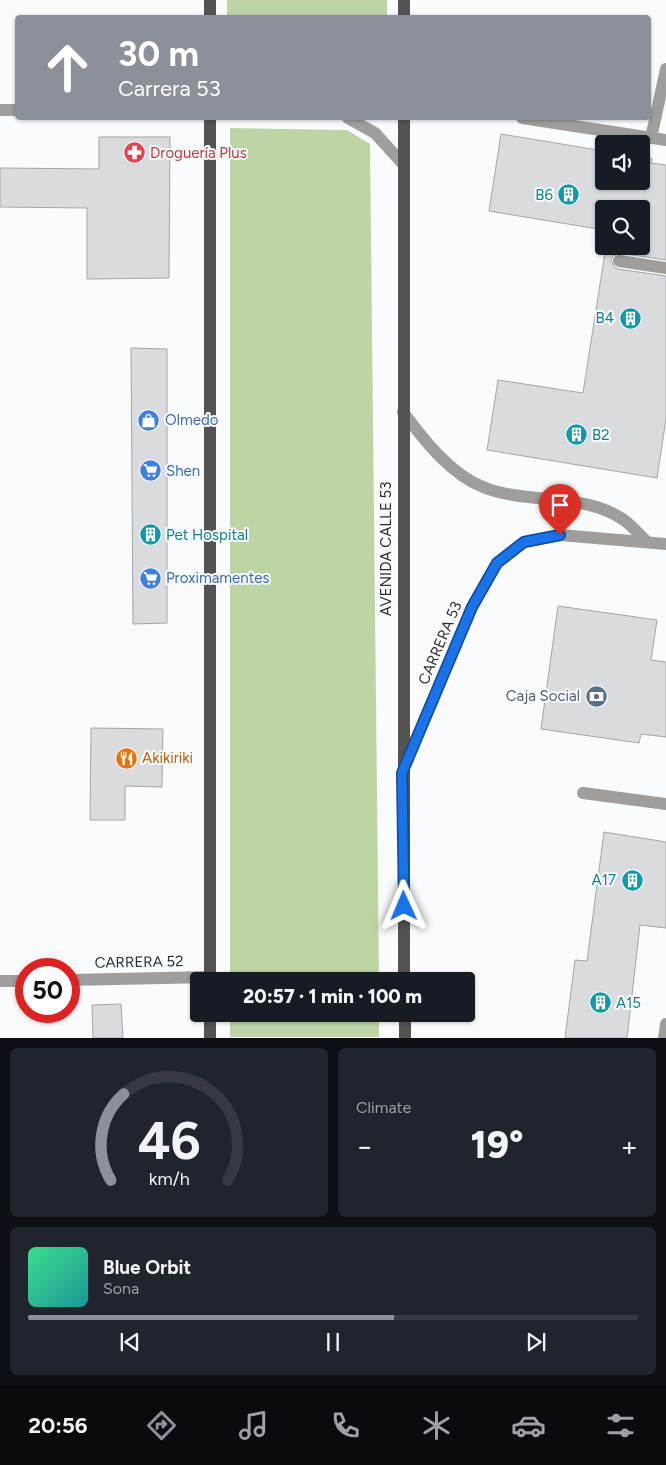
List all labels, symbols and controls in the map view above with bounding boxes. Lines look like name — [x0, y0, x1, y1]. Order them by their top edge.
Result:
text: 30 m — [118, 33, 199, 75]
icon: ahead — [35, 35, 100, 100]
text: Carrera 53 — [118, 75, 221, 102]
map controls — [595, 135, 650, 255]
button: sound — [595, 135, 650, 190]
pharmacy icon: Droguería Plus — [122, 141, 146, 165]
place label: Droguería Plus — [150, 144, 247, 162]
building icon: B6 — [557, 183, 581, 207]
place label: B6 — [535, 186, 554, 204]
button: search — [595, 200, 650, 255]
building icon: B4 — [618, 306, 642, 330]
place label: B4 — [596, 309, 614, 327]
shop icon: Olmedo — [137, 408, 161, 432]
place label: Olmedo — [165, 411, 219, 429]
building icon: B2 — [564, 423, 588, 447]
place label: B2 — [592, 426, 610, 444]
supermarket icon: Shen — [138, 459, 162, 483]
place label: Shen — [166, 462, 200, 480]
street label: AVENIDA CALLE 53 — [377, 482, 395, 616]
pin — [539, 484, 581, 535]
icon: arrive — [546, 491, 574, 519]
building icon: Pet Hospital — [138, 523, 162, 547]
place label: Pet Hospital — [166, 526, 248, 544]
supermarket icon: Proximamentes — [138, 566, 162, 590]
place label: Proximamentes — [166, 569, 269, 587]
street label: CARRERA 53 — [414, 599, 466, 687]
bank icon: Caja Social — [584, 684, 608, 708]
place label: Caja Social — [506, 687, 580, 705]
restaurant icon: Akikiriki — [114, 746, 138, 770]
place label: Akikiriki — [142, 749, 193, 767]
building icon: A17 — [620, 868, 644, 892]
place label: A17 — [592, 871, 616, 889]
position arrow — [377, 879, 429, 931]
street label: CARRERA 52 — [94, 952, 184, 972]
speed limit sign: 50 — [15, 958, 80, 1023]
text: 20:57 · 1 min · 100 m — [243, 985, 422, 1008]
building icon: A15 — [588, 991, 612, 1015]
place label: A15 — [616, 994, 641, 1012]
text: Climate — [356, 1098, 411, 1117]
text: 46 — [137, 1110, 201, 1172]
text: 19° — [470, 1122, 524, 1168]
text: − — [356, 1129, 373, 1163]
text: + — [621, 1129, 638, 1163]
text: km/h — [149, 1168, 189, 1189]
text: Blue Orbit — [103, 1256, 191, 1279]
text: Sona — [103, 1279, 139, 1298]
icon: previous — [116, 1328, 144, 1356]
icon: pause — [319, 1328, 347, 1356]
icon: next — [522, 1328, 550, 1356]
icon: directions — [144, 1408, 179, 1443]
icon: music — [236, 1408, 271, 1443]
icon: phone — [328, 1408, 363, 1443]
icon: climate — [419, 1408, 454, 1443]
icon: car — [511, 1408, 546, 1443]
icon: filters — [603, 1408, 638, 1443]
text: 20:56 — [28, 1412, 88, 1439]

